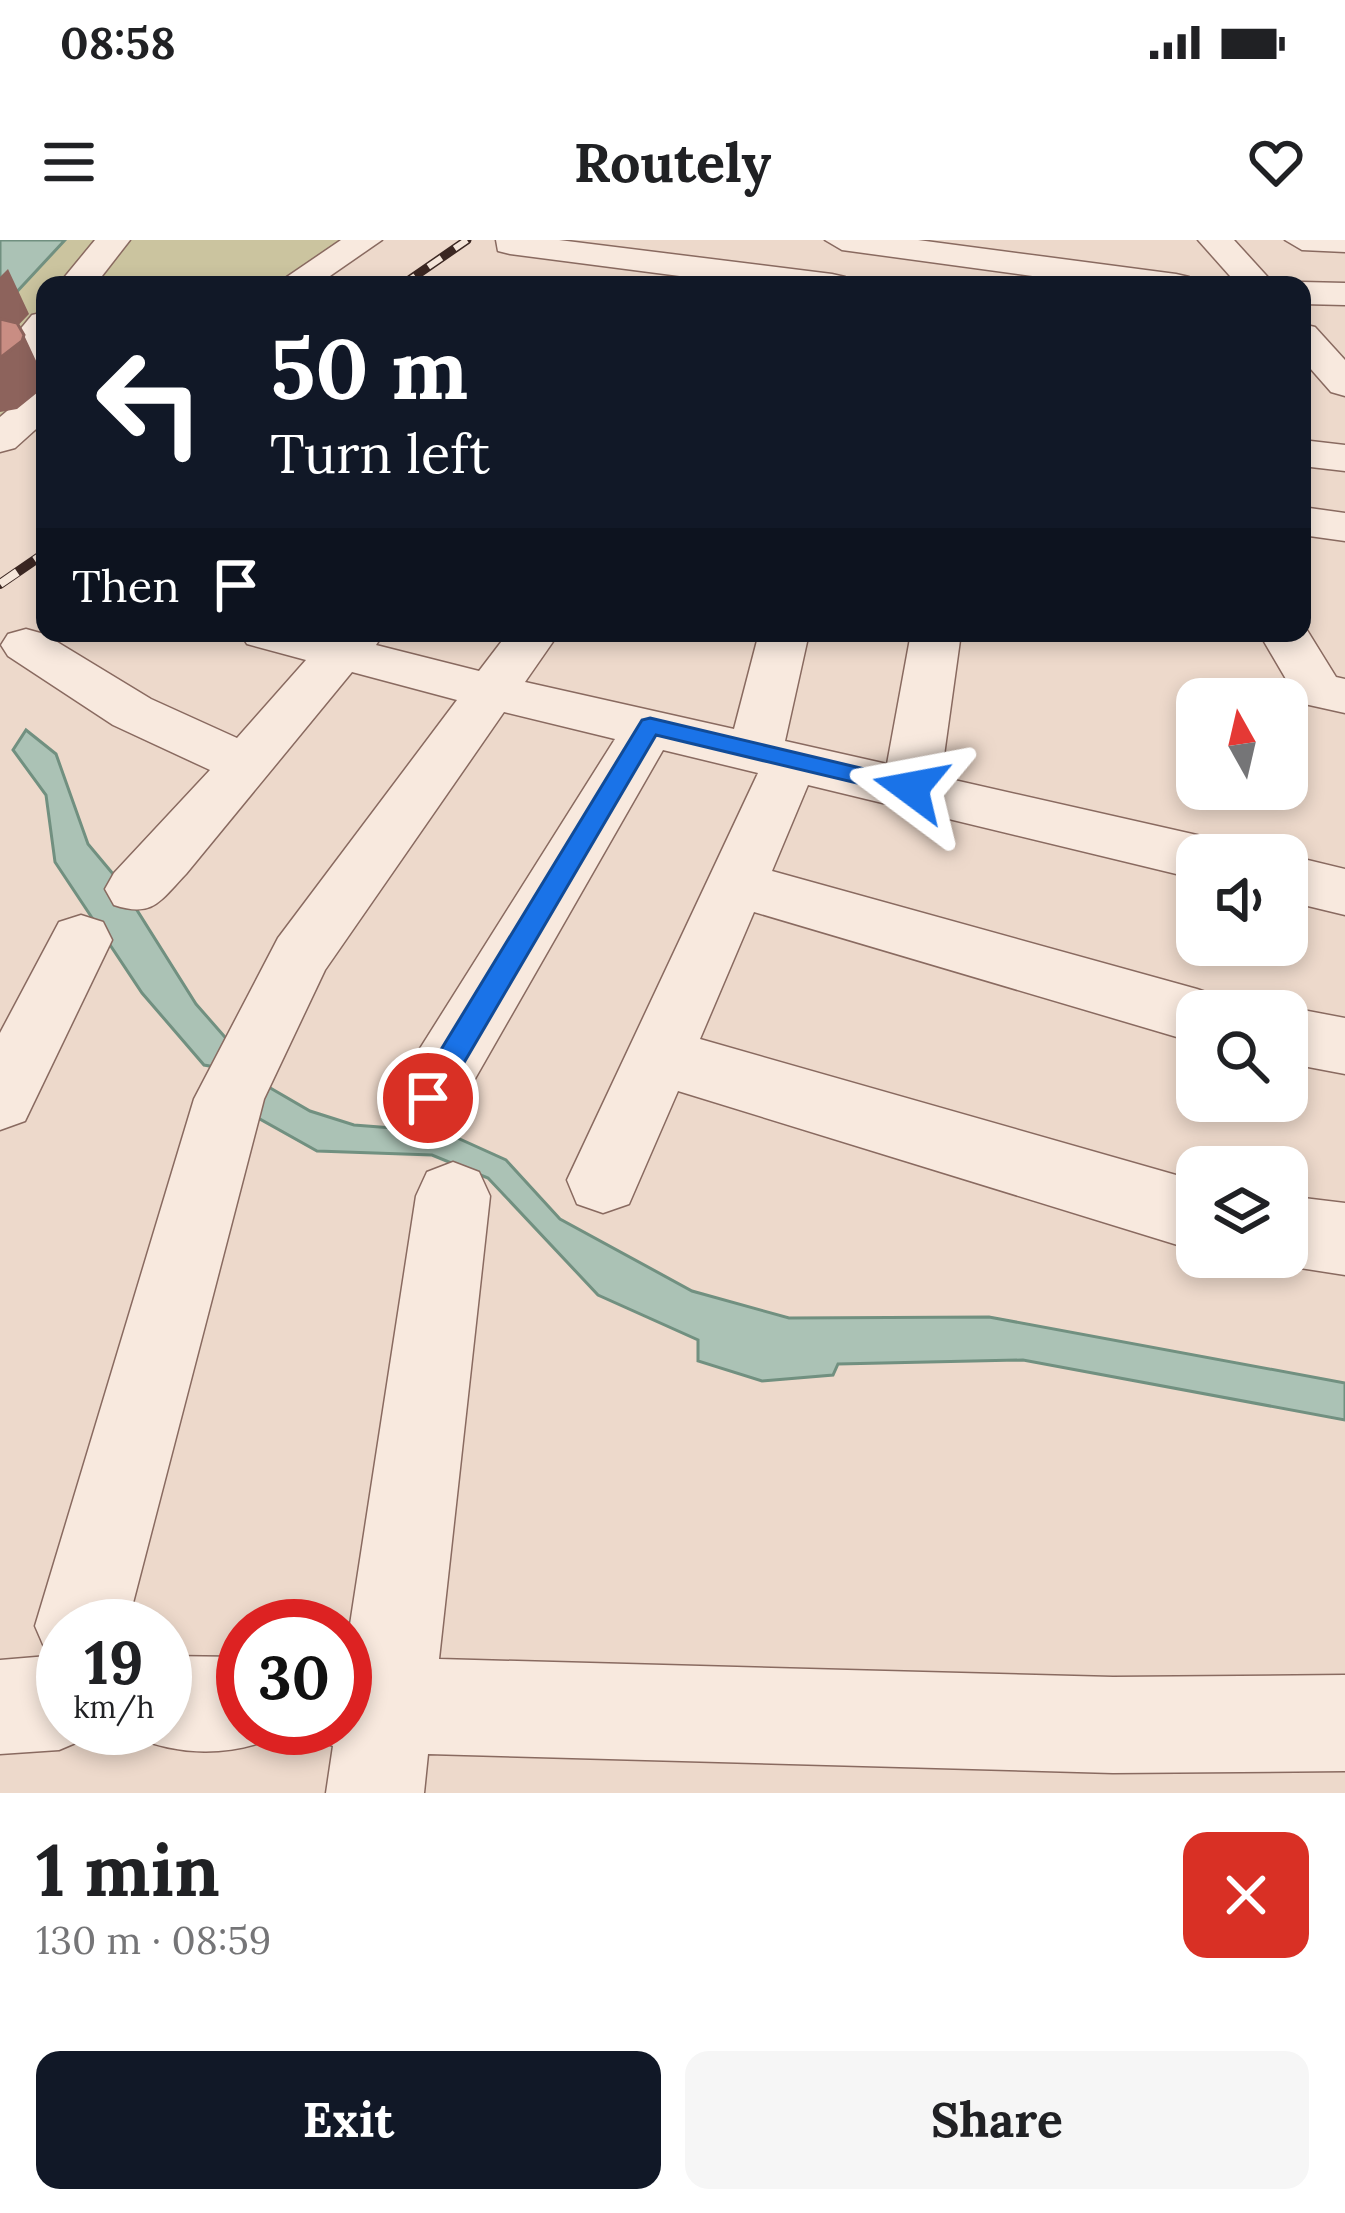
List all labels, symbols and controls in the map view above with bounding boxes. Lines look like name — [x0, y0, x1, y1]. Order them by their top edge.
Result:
text: 08:58 — [60, 14, 176, 71]
text: Routely — [574, 128, 771, 197]
icon: menu — [36, 129, 102, 195]
icon: heart — [1243, 129, 1309, 195]
text: 50 m — [270, 314, 468, 422]
icon: left — [72, 324, 228, 480]
text: Turn left — [270, 419, 490, 488]
icon: arrive — [203, 552, 269, 618]
text: Then — [72, 557, 179, 614]
north arrow — [1176, 678, 1308, 810]
map controls — [1176, 678, 1308, 1278]
position arrow — [848, 725, 974, 851]
button: sound — [1176, 834, 1308, 966]
button: search — [1176, 990, 1308, 1122]
pin — [377, 1047, 479, 1149]
icon: arrive — [395, 1065, 461, 1131]
button: layers — [1176, 1146, 1308, 1278]
speed limit sign: 30 — [216, 1599, 372, 1755]
text: 19 — [85, 1624, 143, 1700]
text: km/h — [73, 1688, 155, 1726]
text: 1 min — [36, 1824, 220, 1916]
button: close — [1183, 1832, 1309, 1958]
text: 130 m · 08:59 — [36, 1915, 271, 1965]
button: Exit — [36, 2051, 661, 2189]
button: Share — [685, 2051, 1309, 2189]

